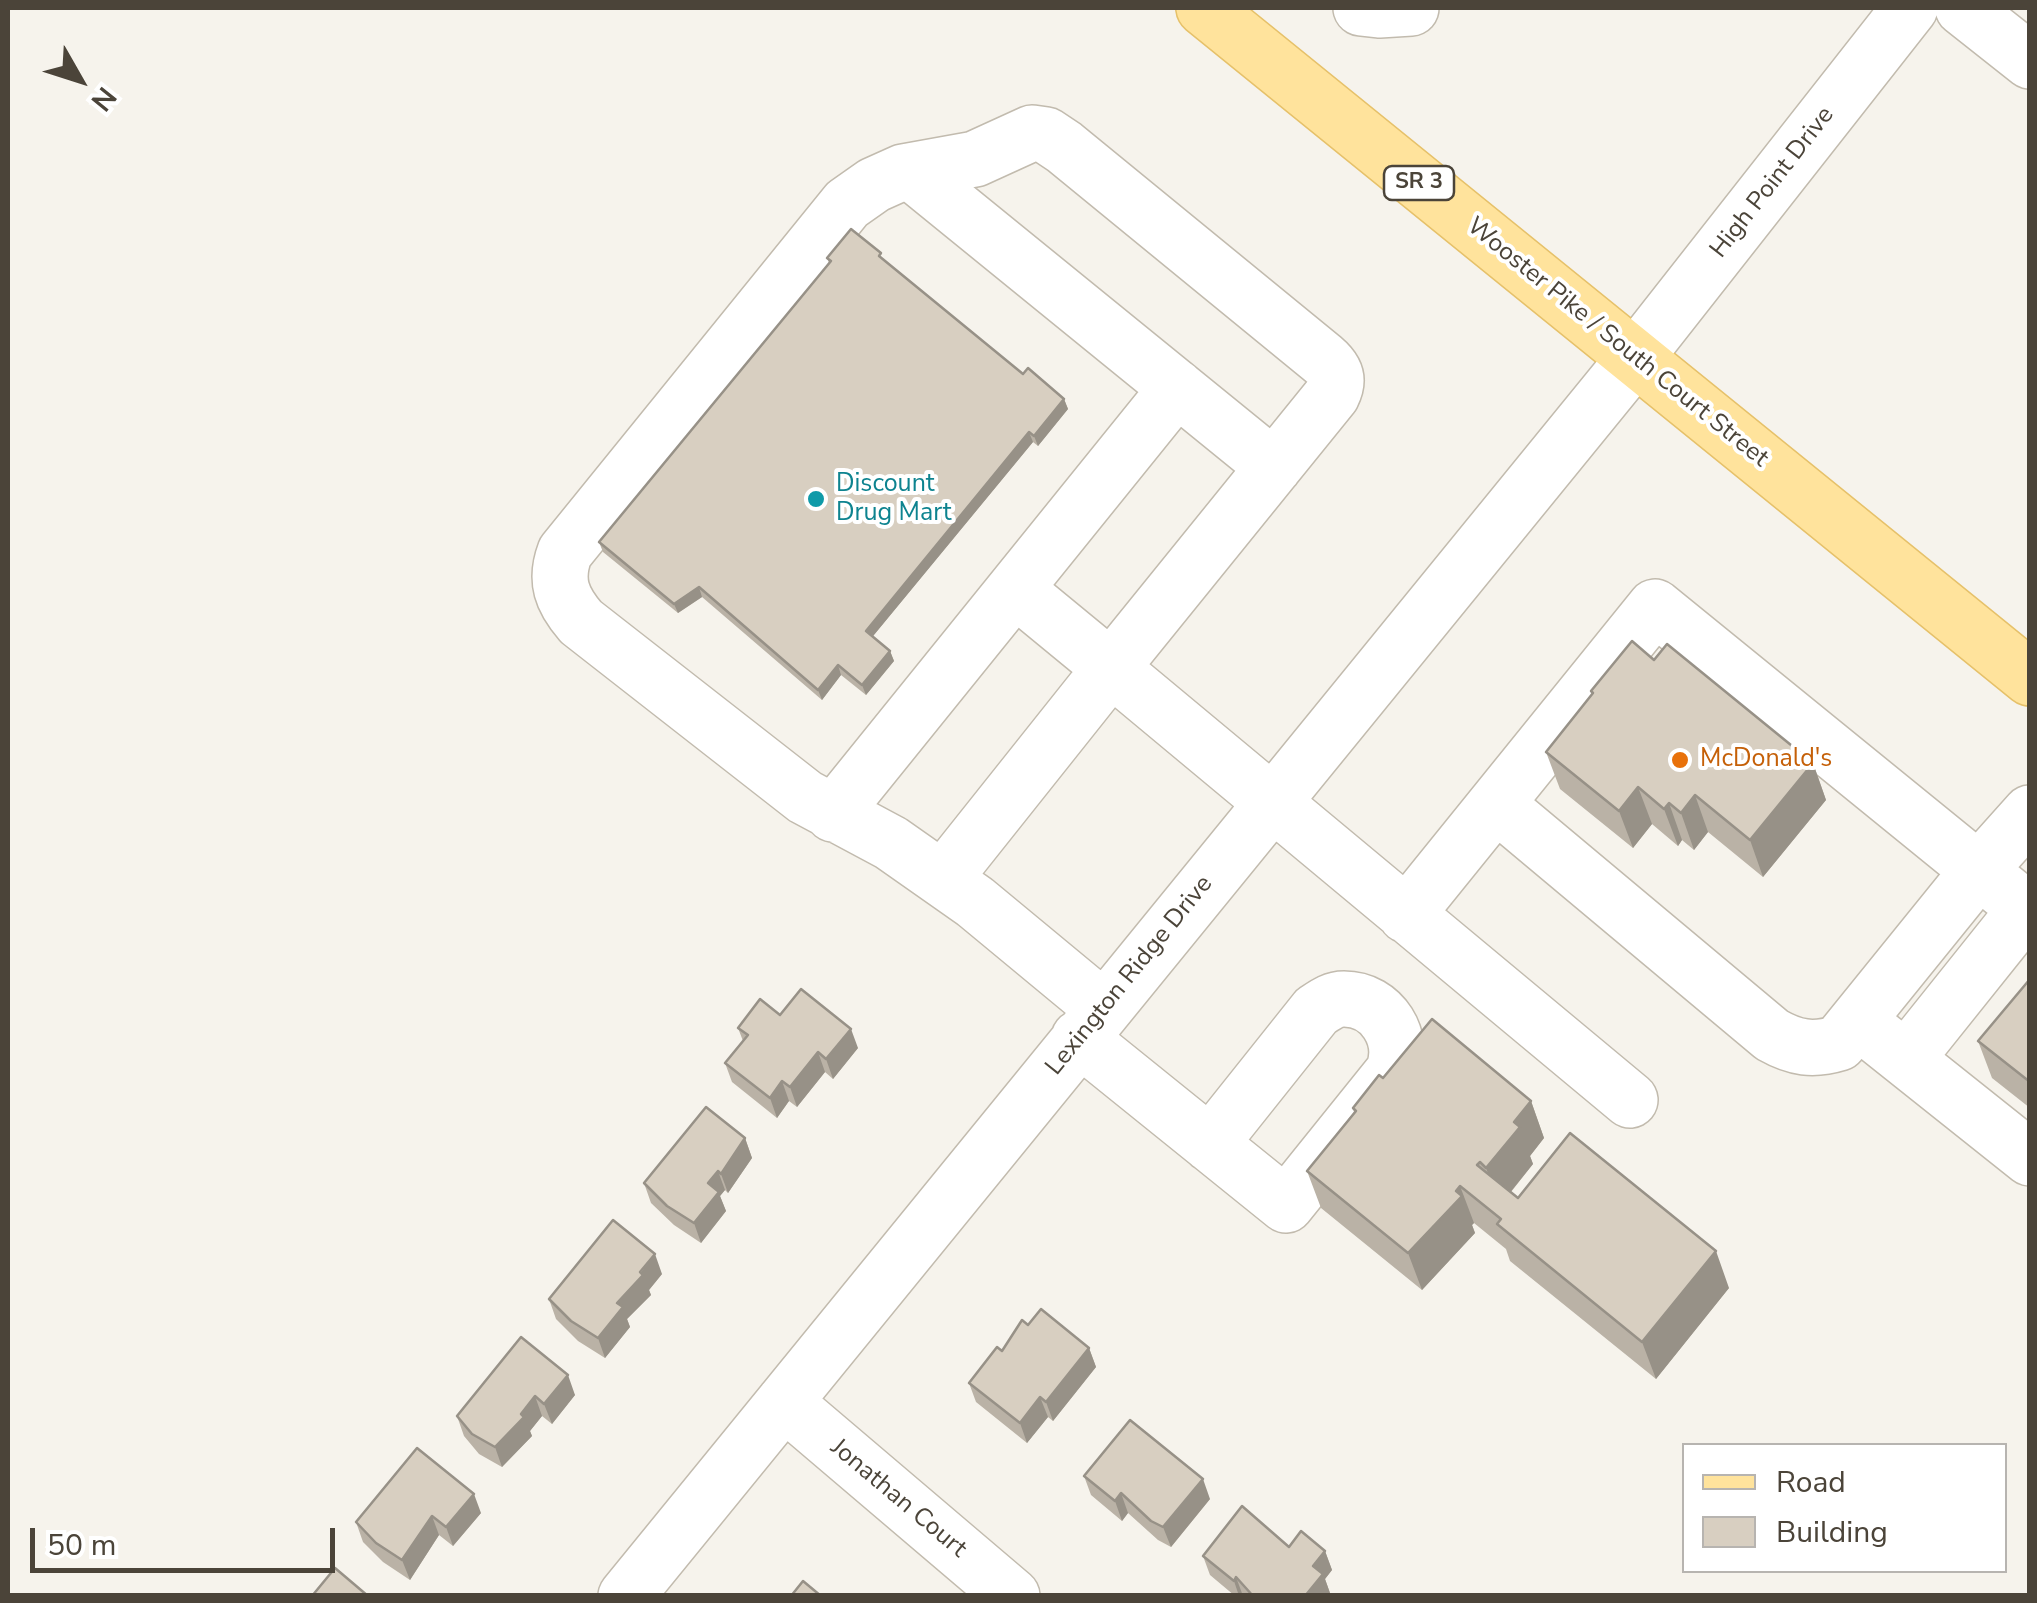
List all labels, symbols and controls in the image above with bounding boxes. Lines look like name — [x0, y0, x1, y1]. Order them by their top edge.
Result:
north arrow — [30, 30, 130, 130]
text: N — [82, 79, 125, 119]
street label: High Point Drive — [1705, 101, 1841, 265]
road number: SR 3 — [1384, 166, 1454, 200]
street label: Wooster Pike / South Court Street — [1460, 212, 1774, 474]
place label: Discount Drug Mart — [836, 470, 952, 529]
marker: Discount Drug Mart — [805, 488, 827, 510]
place label: McDonald's — [1700, 745, 1832, 775]
marker: McDonald's — [1669, 749, 1691, 771]
street label: Lexington Ridge Drive — [1040, 870, 1220, 1082]
street label: Jonathan Court — [824, 1433, 972, 1565]
legend — [1682, 1443, 2007, 1573]
text: Road — [1776, 1462, 1846, 1503]
scale bar — [35, 1508, 340, 1570]
text: Building — [1776, 1512, 1888, 1553]
text: 50 m — [47, 1525, 116, 1566]

